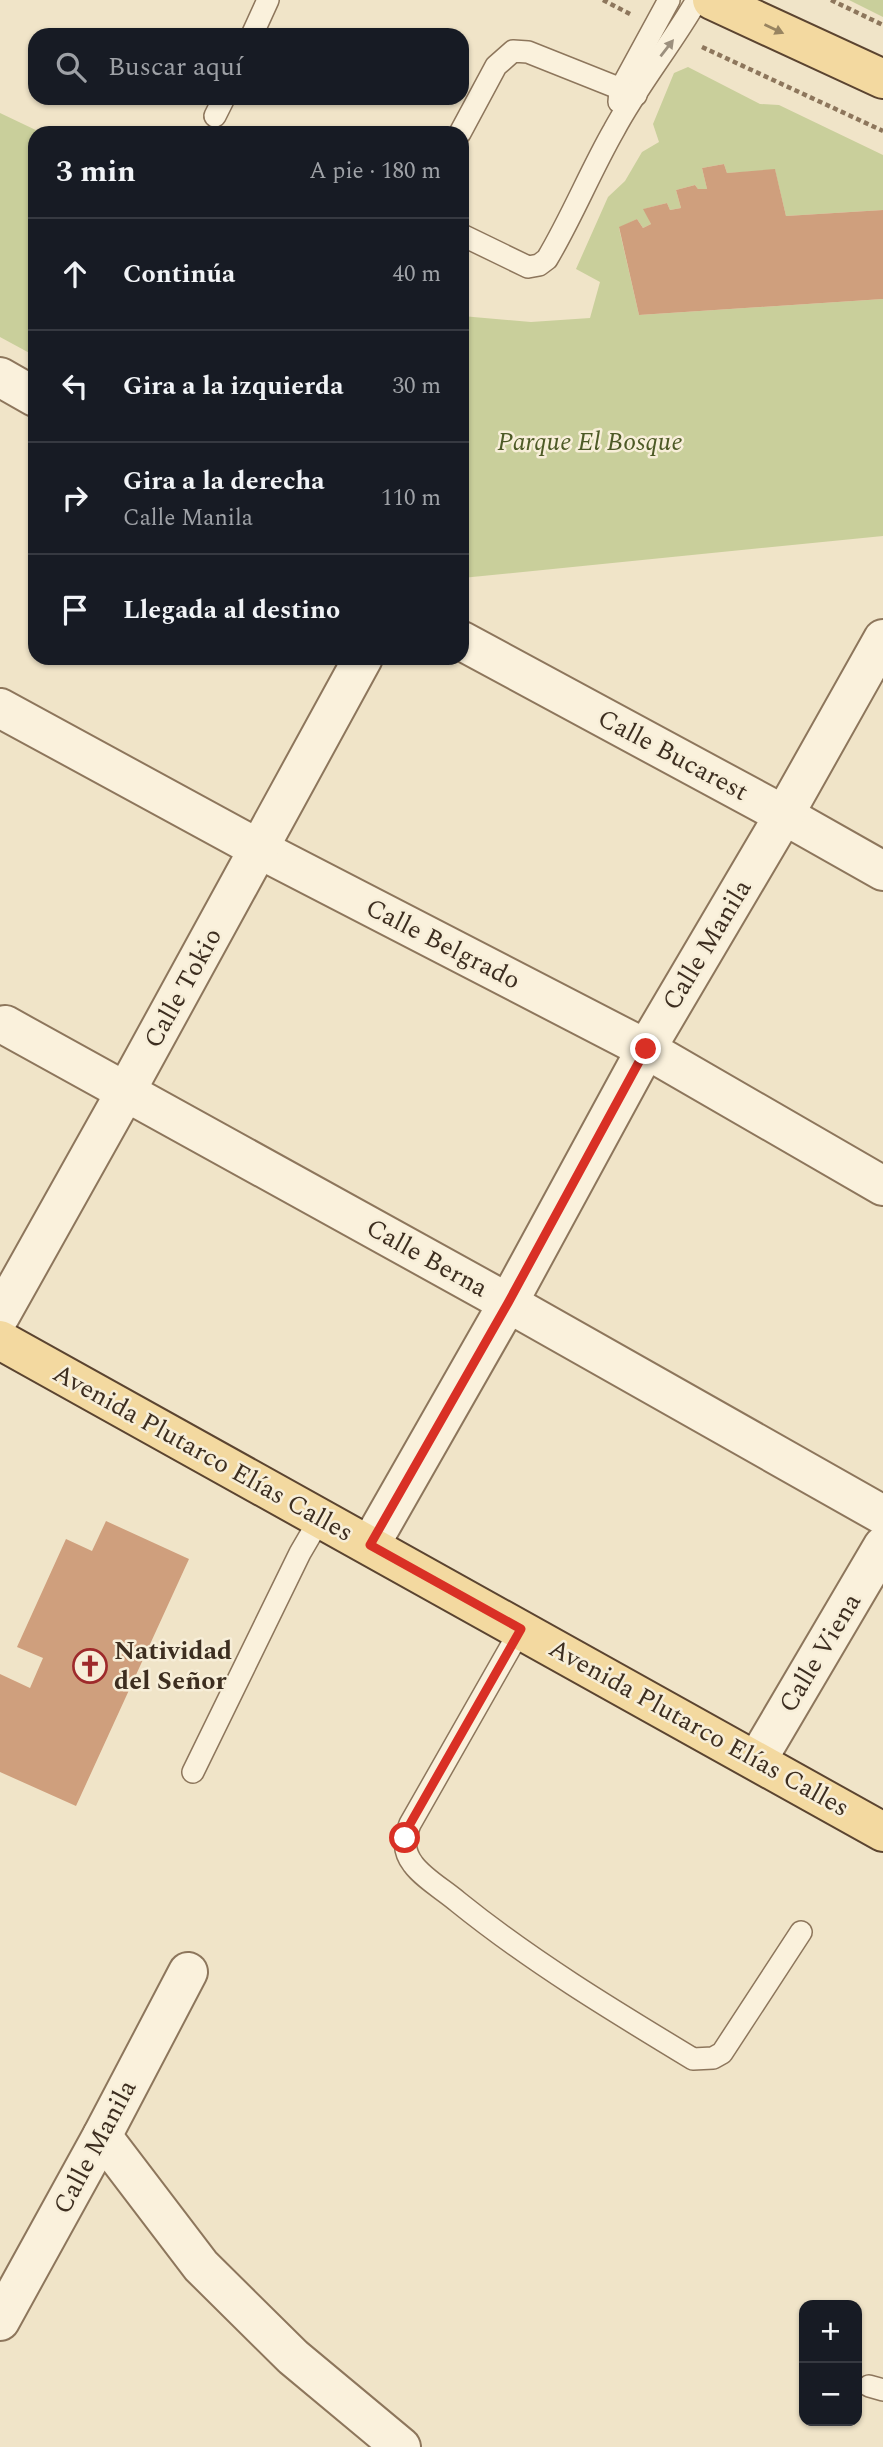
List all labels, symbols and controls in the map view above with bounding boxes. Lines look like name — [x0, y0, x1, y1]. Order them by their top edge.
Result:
one-way arrow — [764, 23, 785, 34]
search box — [28, 28, 469, 105]
one-way arrow — [659, 39, 673, 57]
text: Buscar aquí — [108, 47, 243, 87]
icon: search — [52, 48, 90, 86]
text: 3 min — [56, 149, 136, 195]
text: A pie · 180 m — [309, 154, 441, 189]
text: Continúa — [123, 254, 235, 294]
icon: ahead — [56, 255, 94, 293]
text: 40 m — [392, 257, 441, 292]
text: Gira a la izquierda — [123, 366, 344, 406]
icon: left — [56, 367, 94, 405]
text: 30 m — [392, 369, 441, 404]
park label: Parque El Bosque — [497, 422, 683, 462]
text: Gira a la derecha — [123, 461, 325, 501]
icon: right — [56, 479, 94, 517]
text: 110 m — [381, 481, 441, 516]
text: Calle Manila — [123, 501, 253, 536]
text: Llegada al destino — [123, 590, 340, 630]
icon: arrive — [56, 591, 94, 629]
street label: Calle Bucarest — [590, 698, 756, 812]
street label: Calle Manila — [652, 871, 762, 1018]
street label: Calle Belgrado — [359, 888, 527, 1000]
street label: Calle Tokio — [133, 920, 233, 1056]
route end — [630, 1033, 661, 1064]
street label: Calle Berna — [359, 1208, 495, 1308]
street label: Avenida Plutarco Elías Calles — [45, 1354, 361, 1552]
street label: Calle Viena — [768, 1585, 872, 1721]
street label: Avenida Plutarco Elías Calles — [541, 1629, 857, 1827]
place label: Natividad del Señor — [114, 1631, 232, 1701]
church icon: Natividad del Señor — [71, 1647, 109, 1685]
route start — [389, 1822, 420, 1853]
street label: Calle Manila — [43, 2072, 147, 2221]
map controls — [799, 2300, 862, 2426]
button: + — [799, 2300, 862, 2363]
button: − — [799, 2363, 862, 2426]

